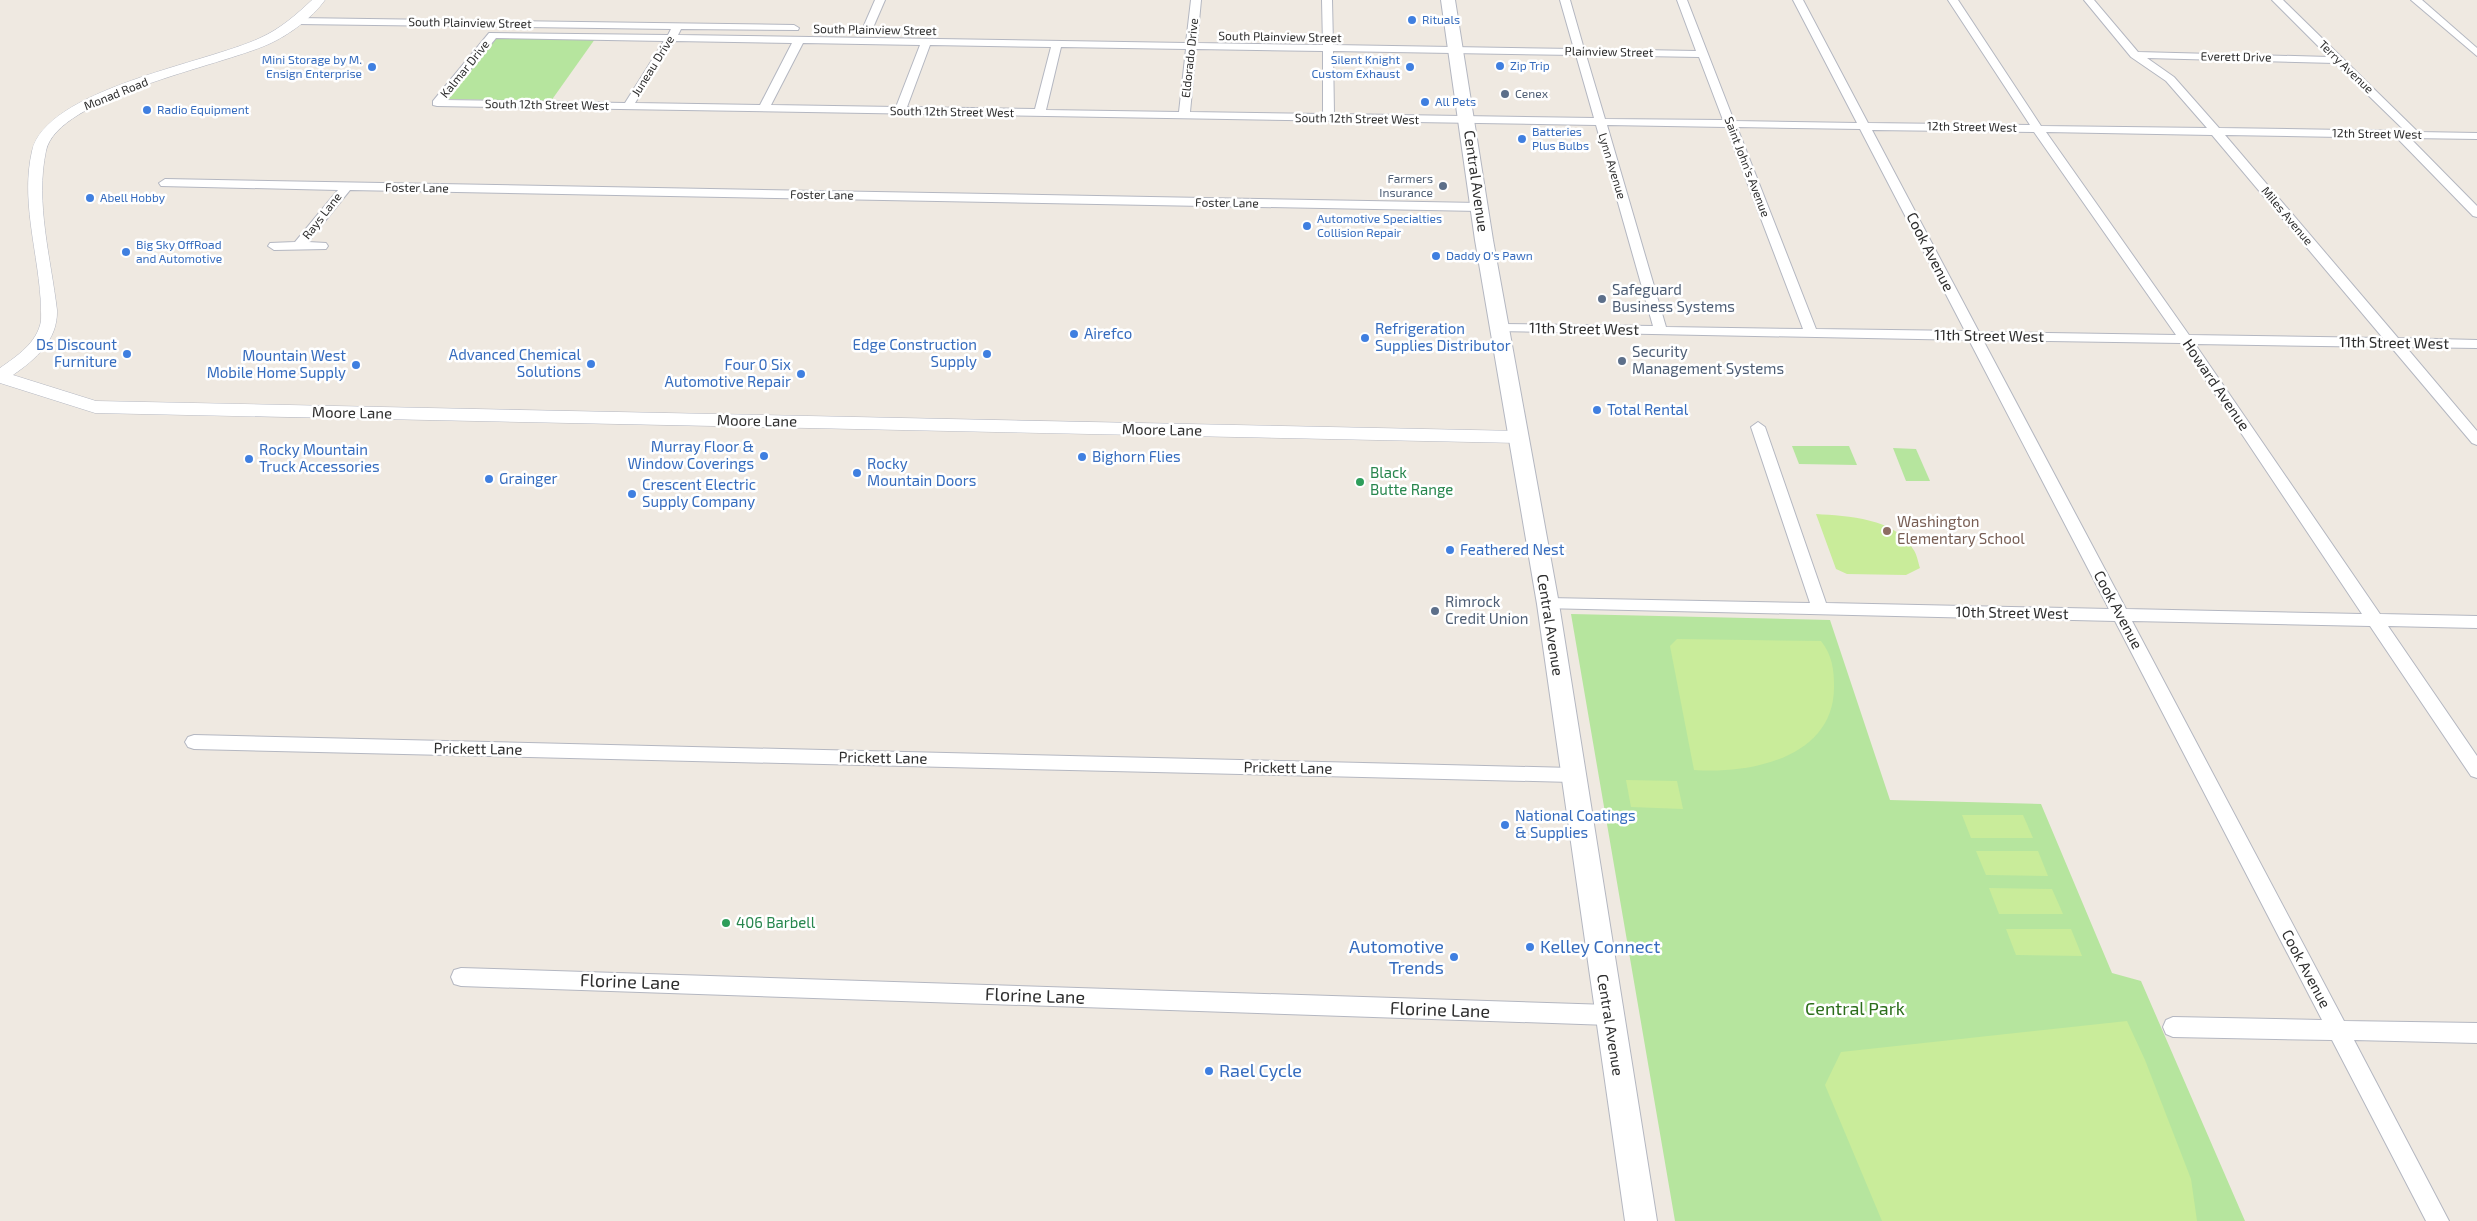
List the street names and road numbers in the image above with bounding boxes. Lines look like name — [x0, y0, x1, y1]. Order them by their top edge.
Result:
street label: South Plainview Street — [408, 14, 532, 30]
street label: Eldorado Drive — [1178, 17, 1200, 99]
street label: South Plainview Street — [813, 21, 937, 37]
street label: South Plainview Street — [1218, 28, 1342, 44]
street label: Juneau Drive — [628, 33, 676, 98]
street label: Kalmar Drive — [437, 37, 492, 100]
street label: Terry Avenue — [2317, 37, 2377, 96]
street label: Plainview Street — [1565, 43, 1654, 59]
street label: Everett Drive — [2200, 48, 2272, 64]
street label: Monad Road — [81, 74, 150, 112]
street label: South 12th Street West — [485, 96, 610, 112]
street label: South 12th Street West — [890, 103, 1015, 119]
street label: South 12th Street West — [1295, 110, 1420, 126]
street label: Saint John's Avenue — [1722, 115, 1773, 219]
street label: 12th Street West — [1927, 118, 2017, 134]
street label: 12th Street West — [2332, 125, 2422, 141]
street label: Central Avenue — [1461, 129, 1493, 233]
street label: Lynn Avenue — [1596, 131, 1630, 200]
street label: Foster Lane — [385, 179, 449, 195]
street label: Miles Avenue — [2259, 183, 2316, 248]
street label: Foster Lane — [790, 186, 854, 202]
street label: Rays Lane — [299, 189, 344, 241]
street label: Foster Lane — [1195, 194, 1259, 210]
street label: Cook Avenue — [1903, 209, 1959, 294]
street label: 11th Street West — [1529, 318, 1639, 338]
street label: 11th Street West — [1934, 325, 2044, 345]
street label: 11th Street West — [2339, 332, 2449, 352]
street label: Howard Avenue — [2180, 335, 2254, 434]
street label: Moore Lane — [312, 402, 392, 422]
street label: Moore Lane — [717, 410, 797, 430]
street label: Moore Lane — [1122, 419, 1202, 439]
street label: Cook Avenue — [2091, 567, 2147, 652]
street label: Central Avenue — [1534, 573, 1568, 677]
street label: 10th Street West — [1955, 602, 2069, 622]
street label: Prickett Lane — [433, 738, 523, 758]
street label: Prickett Lane — [838, 747, 928, 767]
street label: Prickett Lane — [1243, 757, 1333, 777]
street label: Cook Avenue — [2279, 926, 2335, 1011]
street label: Florine Lane — [580, 968, 681, 994]
street label: Central Avenue — [1594, 973, 1628, 1077]
street label: Florine Lane — [985, 982, 1086, 1008]
street label: Florine Lane — [1390, 996, 1491, 1022]

